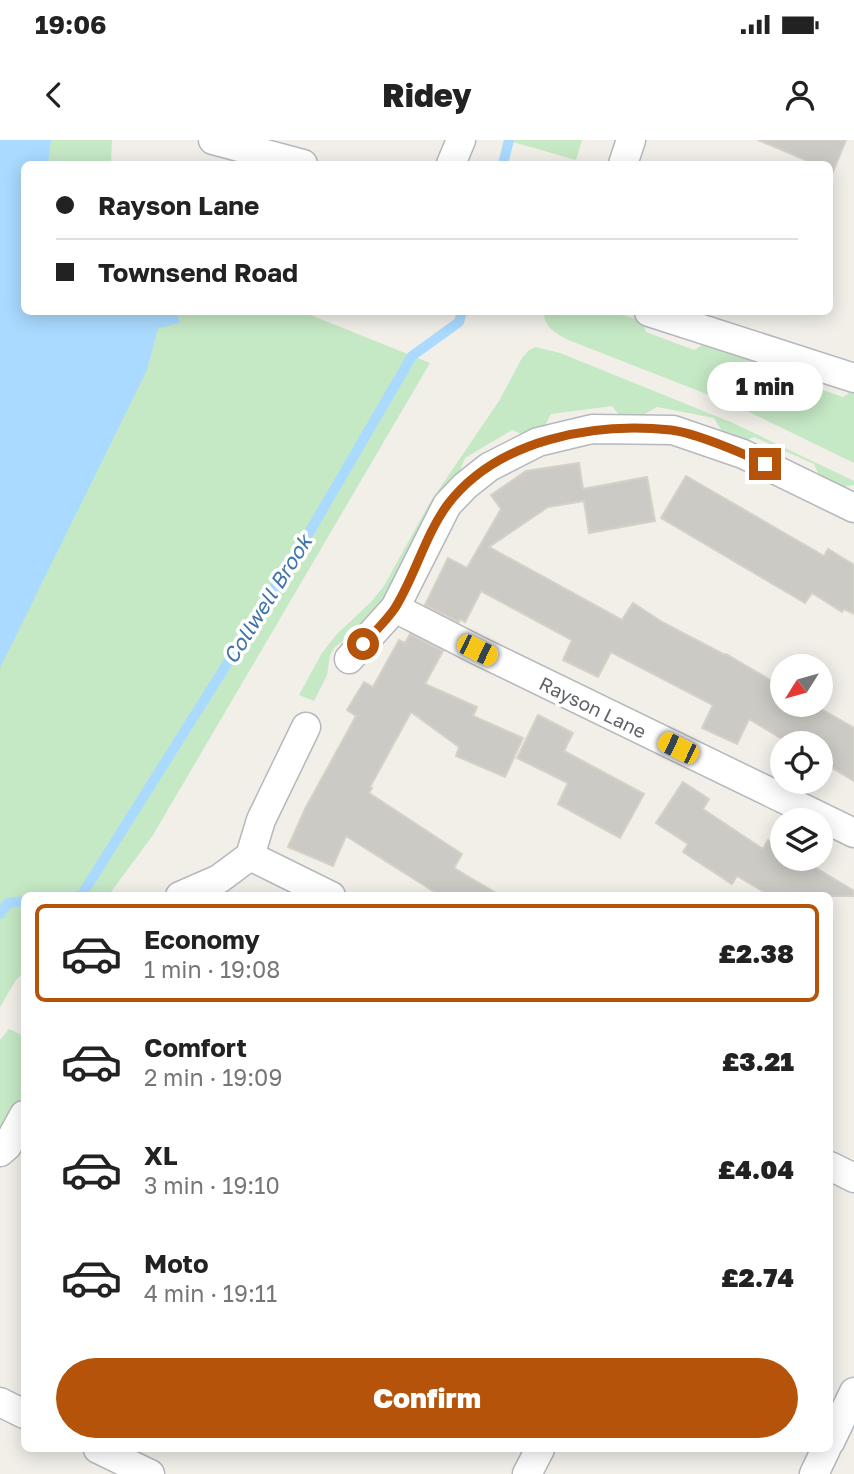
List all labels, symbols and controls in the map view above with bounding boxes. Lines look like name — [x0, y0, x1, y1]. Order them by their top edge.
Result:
text: 19:06 — [35, 9, 107, 40]
icon: back — [35, 76, 73, 114]
text: Ridey — [382, 76, 472, 114]
icon: person — [781, 76, 819, 114]
text: Rayson Lane — [98, 190, 259, 221]
text: Townsend Road — [98, 257, 298, 288]
callout: 1 min — [707, 362, 823, 412]
text: 1 min — [736, 372, 794, 400]
route end — [749, 448, 781, 480]
water label: Collwell Brook — [217, 528, 318, 668]
route start — [347, 628, 379, 660]
car — [454, 631, 501, 669]
north arrow — [770, 654, 833, 718]
map controls — [770, 654, 833, 871]
street label: Rayson Lane — [536, 671, 650, 743]
car — [655, 729, 702, 767]
button: locate — [770, 731, 833, 794]
button: layers — [770, 808, 833, 871]
icon: car — [60, 922, 123, 985]
text: Economy — [144, 924, 260, 955]
text: £2.38 — [719, 938, 794, 969]
text: 1 min · 19:08 — [144, 955, 280, 983]
icon: car — [60, 1030, 123, 1093]
text: Comfort — [144, 1032, 247, 1063]
text: £3.21 — [722, 1046, 794, 1077]
text: 2 min · 19:09 — [144, 1063, 282, 1091]
icon: car — [60, 1138, 123, 1201]
text: XL — [144, 1140, 178, 1171]
text: £4.04 — [718, 1154, 794, 1185]
text: 3 min · 19:10 — [144, 1171, 280, 1199]
icon: car — [60, 1246, 123, 1309]
text: Moto — [144, 1248, 209, 1279]
text: £2.74 — [721, 1262, 794, 1293]
text: 4 min · 19:11 — [144, 1279, 277, 1307]
button: Confirm — [56, 1358, 798, 1438]

